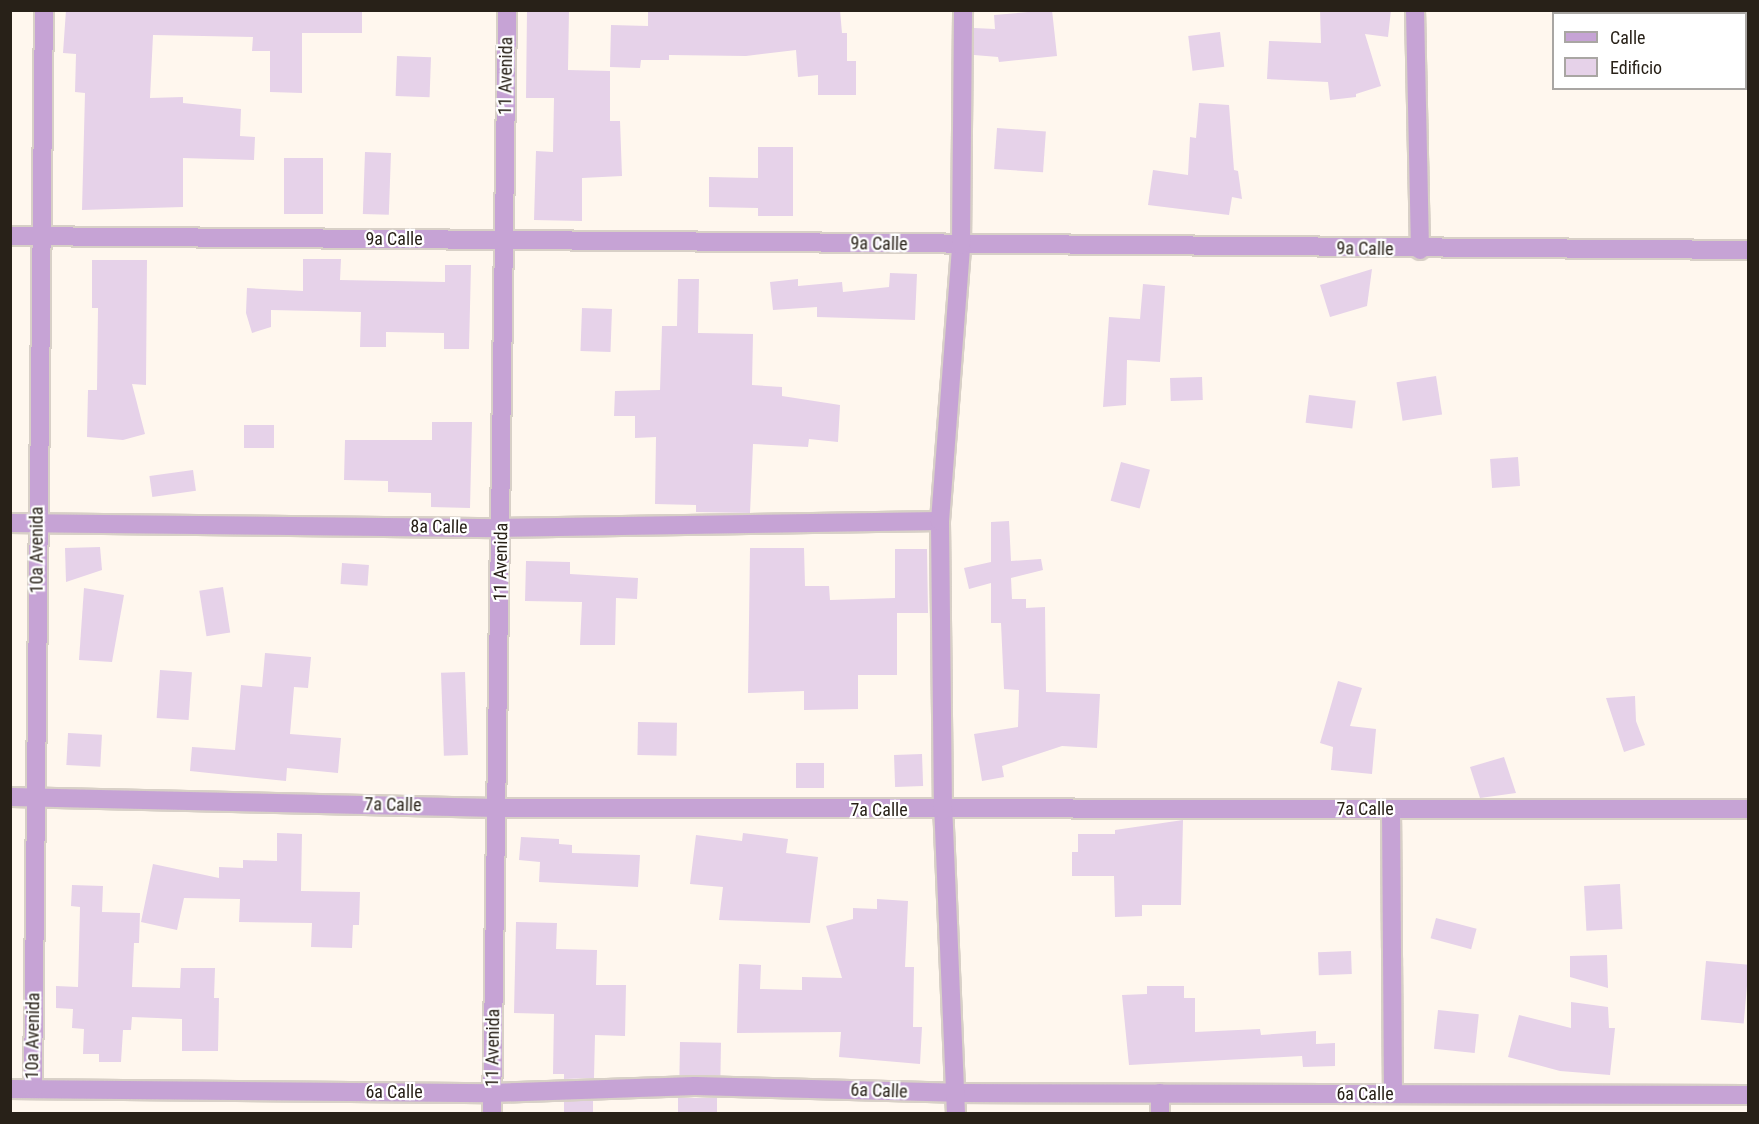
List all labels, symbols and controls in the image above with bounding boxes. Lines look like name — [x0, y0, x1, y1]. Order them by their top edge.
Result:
legend — [1552, 12, 1747, 90]
text: Calle — [1610, 27, 1646, 48]
street label: 11 Avenida — [495, 37, 517, 115]
text: Edificio — [1610, 57, 1662, 78]
street label: 9a Calle — [365, 228, 423, 250]
street label: 9a Calle — [850, 233, 908, 255]
street label: 9a Calle — [1336, 238, 1394, 260]
street label: 10a Avenida — [26, 507, 48, 593]
street label: 8a Calle — [410, 516, 468, 538]
street label: 11 Avenida — [490, 523, 512, 601]
street label: 7a Calle — [364, 794, 422, 816]
street label: 7a Calle — [1336, 798, 1394, 820]
street label: 7a Calle — [850, 799, 908, 821]
street label: 10a Avenida — [21, 992, 45, 1080]
street label: 11 Avenida — [482, 1009, 504, 1087]
street label: 6a Calle — [850, 1079, 908, 1103]
street label: 6a Calle — [365, 1081, 423, 1103]
street label: 6a Calle — [1336, 1083, 1394, 1105]

